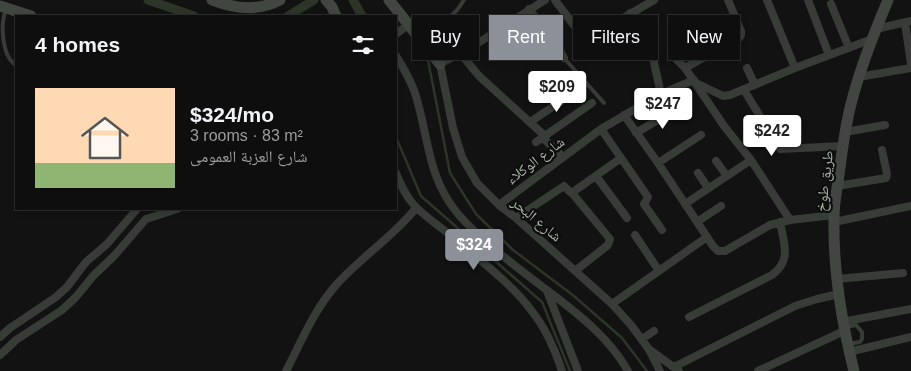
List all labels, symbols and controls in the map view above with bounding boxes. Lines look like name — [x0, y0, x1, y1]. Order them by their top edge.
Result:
chip: Buy — [412, 15, 479, 60]
chip: Rent — [489, 15, 563, 60]
chip: Filters — [573, 15, 658, 60]
chip: New — [668, 15, 740, 60]
icon: filters — [349, 31, 377, 59]
text: 4 homes — [35, 33, 120, 56]
pin: $209 — [527, 70, 587, 113]
text: $209 — [539, 78, 575, 95]
pin: $247 — [633, 88, 693, 130]
text: $247 — [645, 95, 681, 112]
text: $324/mo — [190, 103, 274, 126]
icon: home — [75, 108, 135, 168]
pin: $242 — [742, 114, 802, 157]
text: $242 — [754, 122, 790, 139]
text: 3 rooms · 83 m² — [190, 127, 303, 144]
street label: شارع الوكلاء — [503, 133, 569, 189]
text: شارع العزبة العمومى — [190, 148, 307, 165]
street label: طريق طوخ — [812, 149, 838, 213]
street label: شارع البحر — [507, 193, 565, 246]
pin: $324 — [444, 228, 504, 271]
text: $324 — [456, 236, 492, 253]

